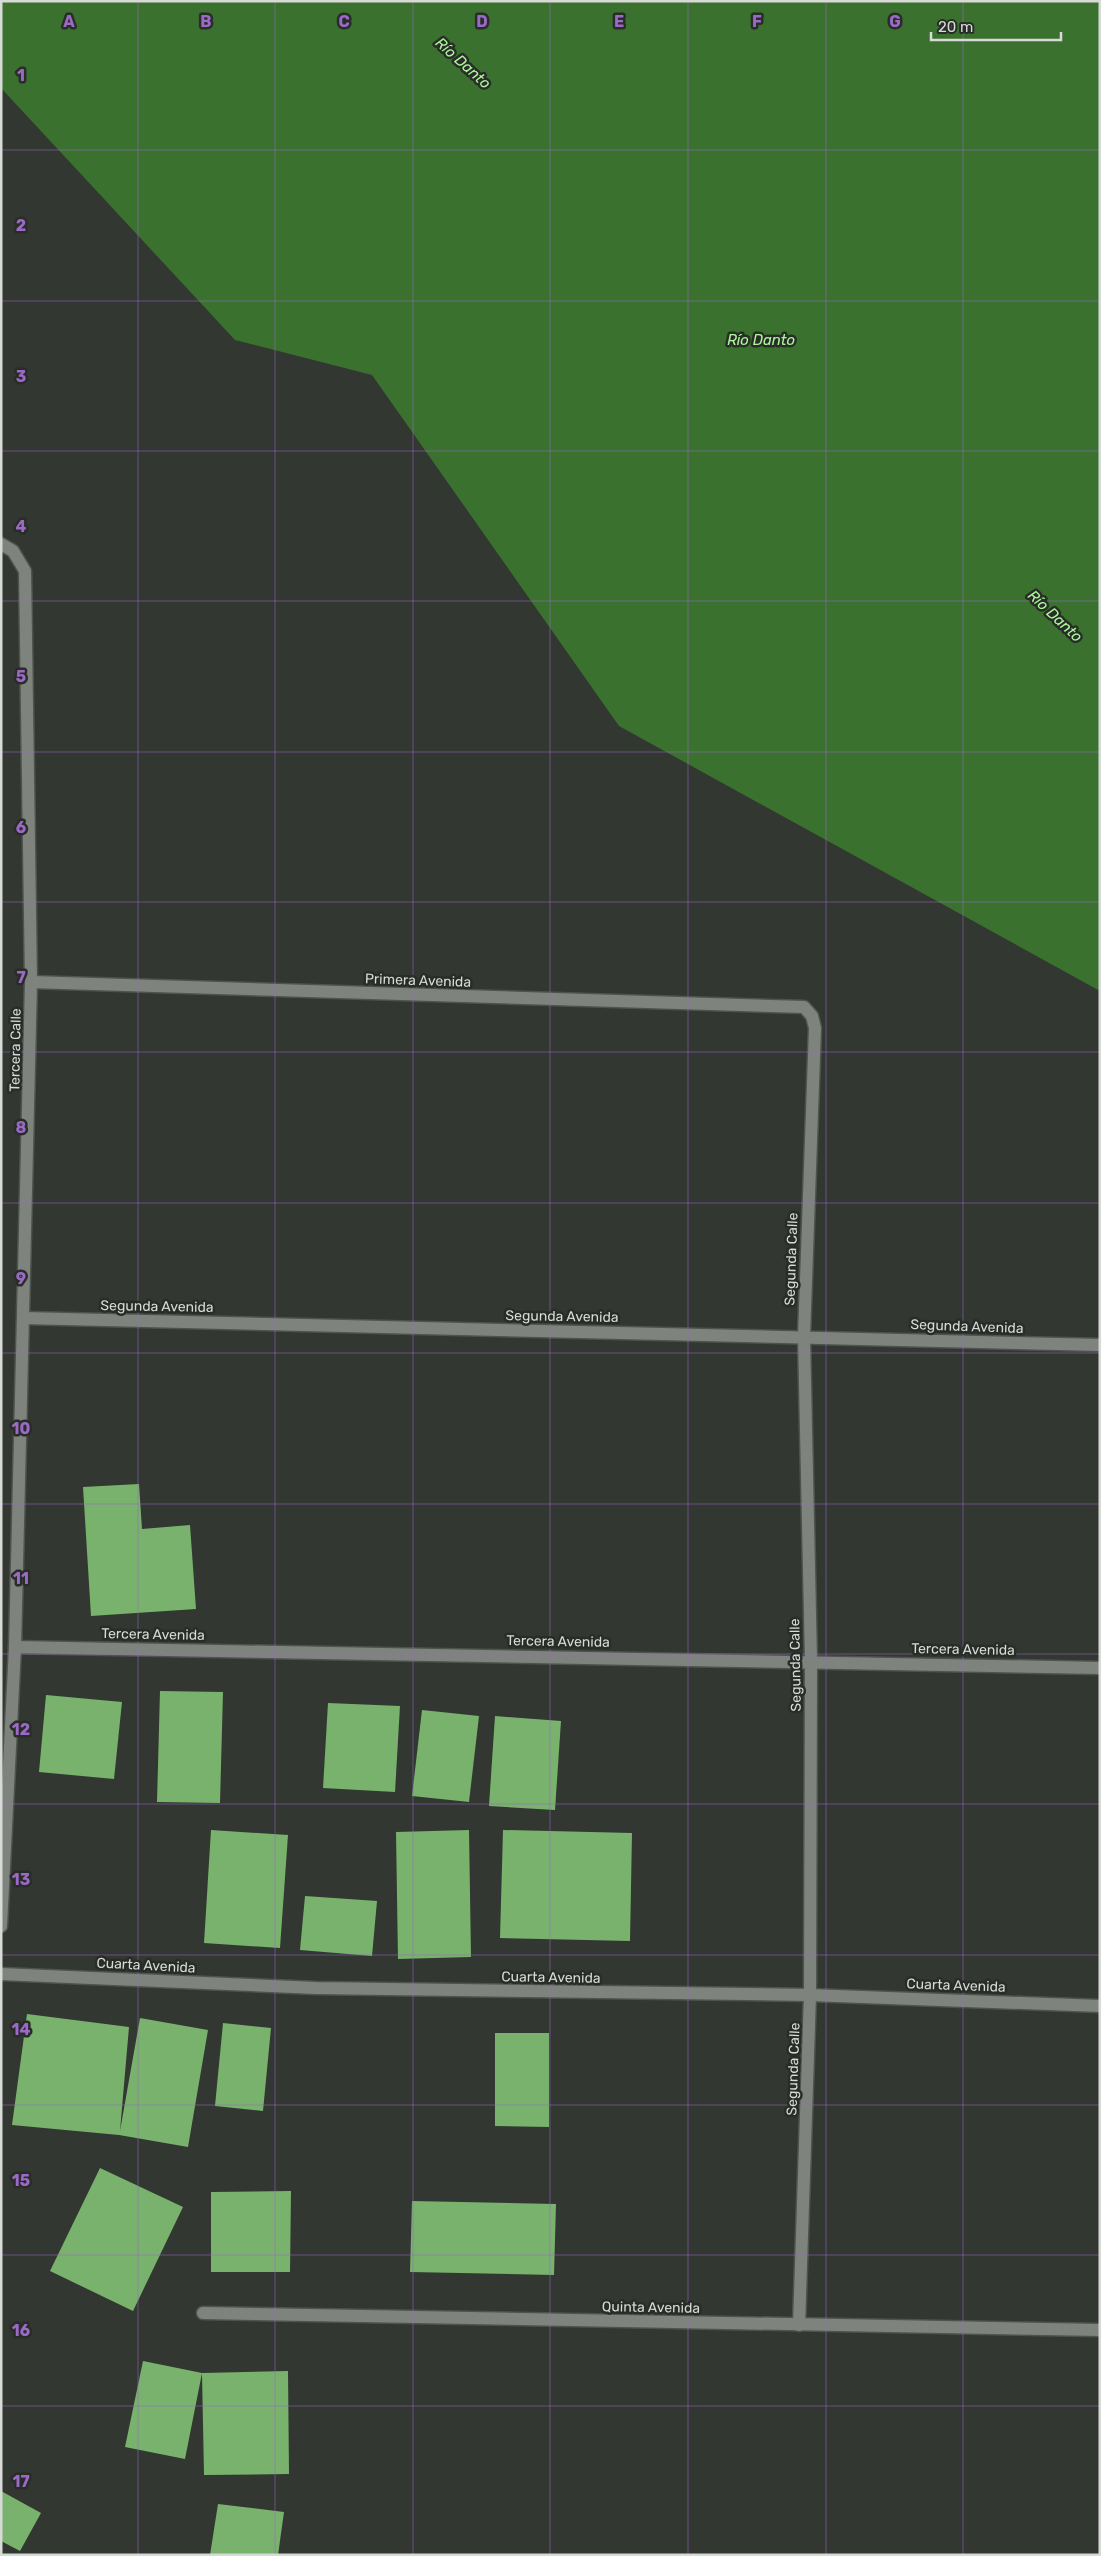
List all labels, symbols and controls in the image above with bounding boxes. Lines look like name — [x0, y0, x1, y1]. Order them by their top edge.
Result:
scale bar — [931, 10, 1061, 42]
text: A — [63, 12, 75, 31]
text: B — [200, 12, 212, 31]
text: C — [338, 12, 350, 31]
text: D — [476, 12, 488, 31]
text: E — [614, 12, 624, 31]
text: F — [752, 12, 762, 31]
text: G — [889, 12, 901, 31]
text: 20 m — [938, 18, 973, 36]
water label: Río Danto — [432, 33, 495, 93]
text: 1 — [17, 66, 25, 85]
text: 2 — [16, 216, 26, 235]
water label: Río Danto — [727, 331, 796, 349]
text: 3 — [16, 367, 26, 386]
text: 4 — [16, 517, 27, 536]
water label: Río Danto — [1024, 586, 1086, 646]
text: 5 — [16, 667, 26, 686]
text: 6 — [16, 818, 26, 837]
text: 7 — [16, 968, 26, 987]
street label: Primera Avenida — [365, 970, 471, 991]
street label: Tercera Calle — [6, 1008, 25, 1092]
text: 8 — [16, 1118, 27, 1137]
street label: Segunda Calle — [781, 1212, 802, 1306]
text: 9 — [16, 1269, 26, 1288]
street label: Segunda Avenida — [100, 1297, 214, 1316]
street label: Segunda Avenida — [505, 1307, 619, 1326]
street label: Segunda Avenida — [910, 1316, 1024, 1337]
text: 10 — [12, 1419, 31, 1438]
text: 11 — [13, 1569, 29, 1588]
street label: Segunda Calle — [786, 1618, 805, 1712]
street label: Tercera Avenida — [101, 1625, 205, 1644]
street label: Tercera Avenida — [506, 1632, 610, 1651]
street label: Tercera Avenida — [911, 1640, 1015, 1659]
text: 12 — [12, 1720, 30, 1739]
text: 13 — [12, 1870, 30, 1889]
street label: Cuarta Avenida — [96, 1954, 196, 1977]
street label: Cuarta Avenida — [501, 1968, 601, 1987]
street label: Cuarta Avenida — [906, 1975, 1006, 1996]
text: 14 — [12, 2020, 31, 2039]
street label: Segunda Calle — [783, 2022, 804, 2116]
text: 15 — [12, 2171, 30, 2190]
street label: Quinta Avenida — [602, 2298, 700, 2317]
text: 16 — [12, 2321, 30, 2340]
text: 17 — [12, 2472, 30, 2491]

